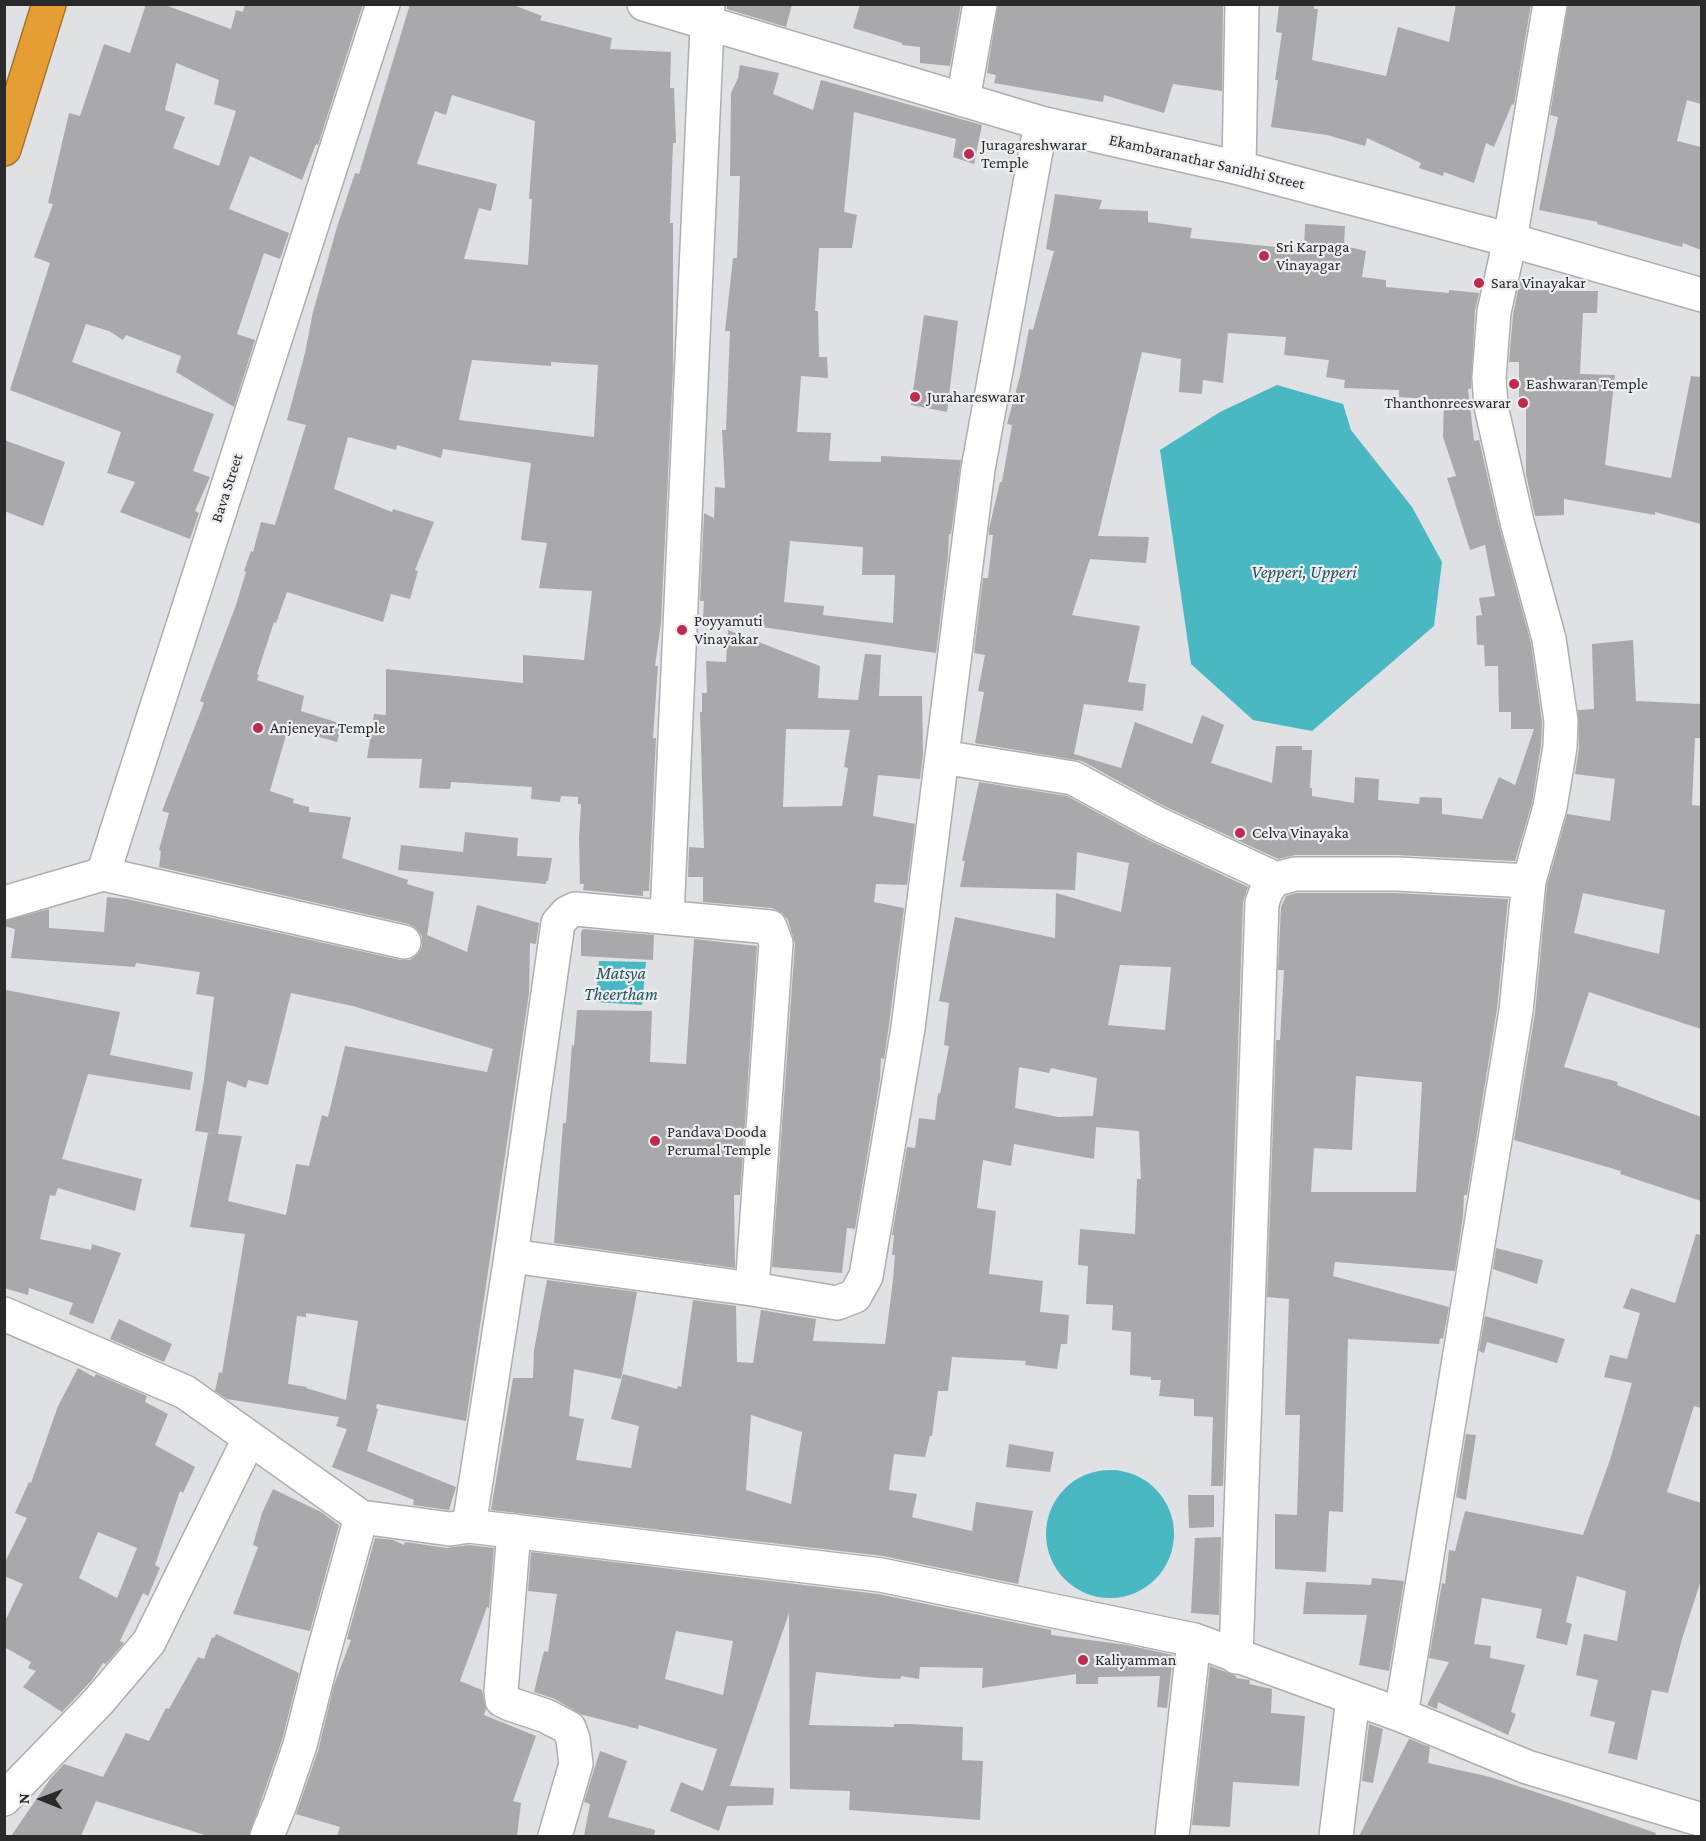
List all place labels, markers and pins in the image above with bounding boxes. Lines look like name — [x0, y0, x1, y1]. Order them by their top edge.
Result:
place label: Juragareshwarar Temple — [981, 135, 1087, 173]
marker: Juragareshwarar Temple — [962, 147, 976, 161]
place label: Sri Karpaga Vinayagar — [1276, 237, 1349, 275]
marker: Sri Karpaga Vinayagar — [1257, 249, 1271, 263]
place label: Sara Vinayakar — [1491, 273, 1586, 293]
marker: Sara Vinayakar — [1472, 276, 1486, 290]
place label: Eashwaran Temple — [1526, 374, 1648, 394]
marker: Eashwaran Temple — [1507, 377, 1521, 391]
place label: Jurahareswarar — [927, 387, 1025, 407]
marker: Jurahareswarar — [908, 390, 922, 404]
place label: Thanthonreeswarar — [1384, 393, 1511, 413]
marker: Thanthonreeswarar — [1516, 396, 1530, 410]
place label: Poyyamuti Vinayakar — [694, 611, 763, 649]
marker: Poyyamuti Vinayakar — [675, 623, 689, 637]
place label: Anjeneyar Temple — [270, 718, 385, 738]
marker: Anjeneyar Temple — [251, 721, 265, 735]
place label: Celva Vinayaka — [1252, 823, 1349, 843]
marker: Celva Vinayaka — [1233, 826, 1247, 840]
place label: Pandava Dooda Perumal Temple — [667, 1122, 771, 1160]
marker: Pandava Dooda Perumal Temple — [648, 1134, 662, 1148]
place label: Kaliyamman — [1095, 1650, 1176, 1670]
marker: Kaliyamman — [1076, 1653, 1090, 1667]

